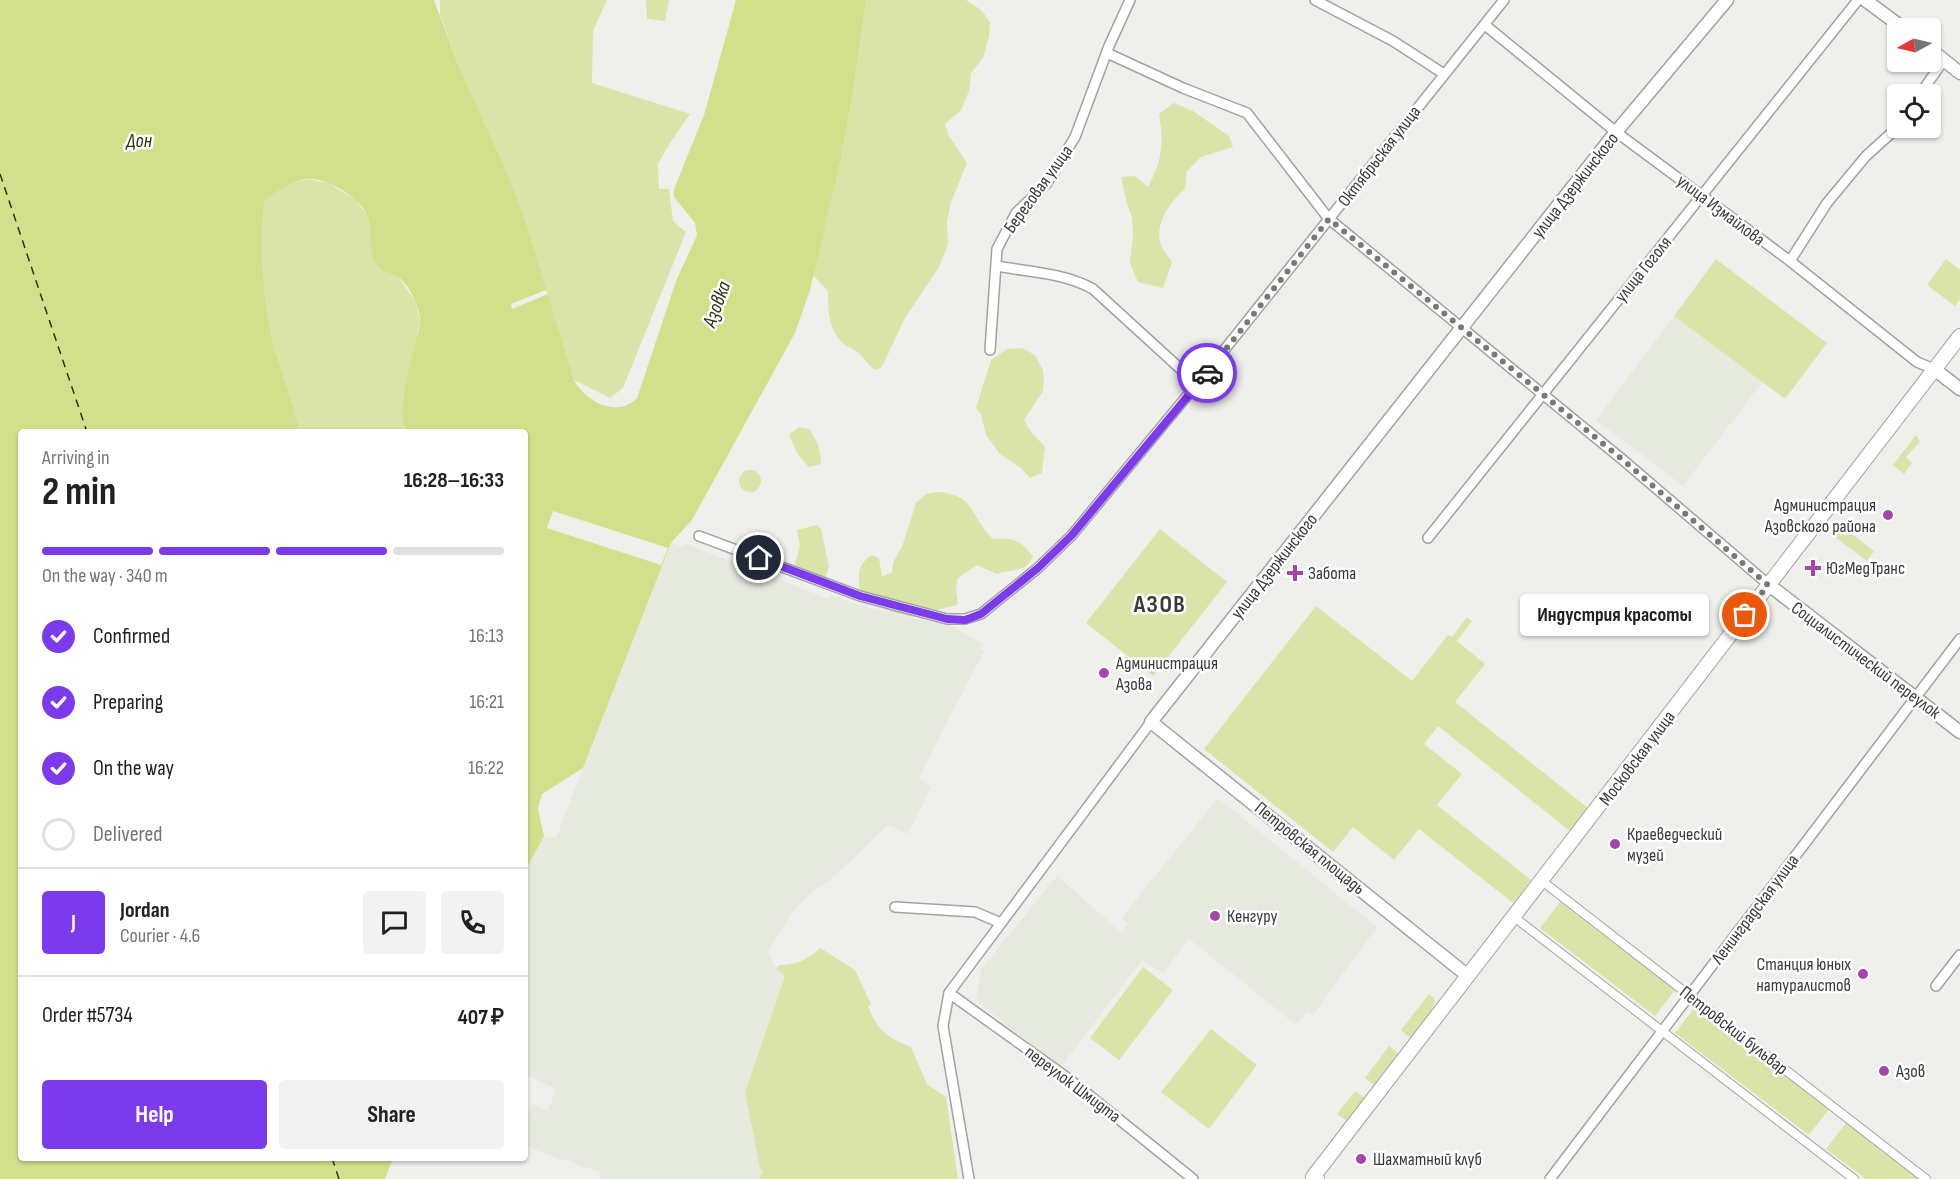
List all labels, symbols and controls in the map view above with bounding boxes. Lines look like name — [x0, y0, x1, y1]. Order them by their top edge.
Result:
north arrow — [1887, 18, 1941, 72]
map controls — [1887, 18, 1941, 138]
button: locate — [1887, 84, 1941, 138]
street label: Октябрьская улица — [1334, 102, 1425, 211]
street label: улица Дзержинского — [1528, 128, 1623, 242]
water label: Дон — [125, 129, 153, 153]
street label: Береговая улица — [1000, 141, 1077, 237]
street label: улица Измайлова — [1672, 170, 1769, 250]
street label: улица Гоголя — [1611, 232, 1676, 306]
water label: Азовка — [697, 278, 736, 331]
courier — [1177, 343, 1237, 403]
icon: car — [1191, 357, 1224, 390]
text: Arriving in — [42, 446, 110, 470]
text: 16:28–16:33 — [404, 467, 504, 494]
text: 2 min — [42, 469, 116, 516]
place label: Администрация Азовского района — [1764, 495, 1876, 537]
marker: Администрация Азовского района — [1881, 508, 1895, 522]
street label: улица Дзержинского — [1227, 509, 1322, 623]
pin — [733, 532, 784, 583]
icon: home — [742, 541, 775, 574]
place label: ЮгМедТранс — [1826, 558, 1905, 579]
marker: ЮгМедТранс — [1804, 559, 1822, 577]
place label: Забота — [1308, 563, 1356, 584]
text: On the way · 340 m — [42, 564, 168, 588]
marker: Забота — [1286, 564, 1304, 582]
pin — [1719, 589, 1770, 640]
district label: АЗОВ — [1133, 590, 1186, 619]
callout: Индустрия красоты — [1520, 594, 1709, 636]
street label: Социалистический переулок — [1787, 597, 1945, 724]
icon: bag — [1728, 598, 1761, 631]
text: Индустрия красоты — [1537, 603, 1692, 627]
icon: check — [42, 620, 75, 653]
text: Confirmed — [93, 623, 170, 650]
text: 16:13 — [469, 624, 504, 648]
place label: Администрация Азова — [1115, 653, 1218, 695]
marker: Администрация Азова — [1097, 666, 1111, 680]
icon: check — [42, 686, 75, 719]
text: Preparing — [93, 689, 163, 716]
text: 16:21 — [469, 690, 504, 714]
street label: Московская улица — [1595, 707, 1680, 810]
icon: check — [42, 752, 75, 785]
text: On the way — [93, 755, 174, 782]
text: 16:22 — [468, 756, 504, 780]
street label: Петровская площадь — [1250, 798, 1369, 899]
text: Delivered — [93, 821, 162, 848]
place label: Краеведческий музей — [1627, 824, 1722, 866]
marker: Краеведческий музей — [1608, 837, 1622, 851]
street label: Ленинградская улица — [1707, 850, 1804, 969]
button: chat — [363, 891, 426, 954]
button: phone — [441, 891, 504, 954]
text: Jordan — [120, 897, 169, 924]
place label: Кенгуру — [1227, 906, 1278, 927]
text: J — [71, 909, 76, 936]
marker: Кенгуру — [1208, 909, 1222, 923]
text: Courier · 4.6 — [120, 924, 200, 948]
place label: Станция юных натуралистов — [1756, 954, 1851, 996]
marker: Станция юных натуралистов — [1856, 967, 1870, 981]
street label: Петровский бульвар — [1675, 982, 1792, 1079]
text: Order #5734 — [42, 1002, 133, 1029]
text: 407 ₽ — [457, 1004, 504, 1031]
street label: переулок Шмидта — [1021, 1042, 1125, 1127]
place label: Азов — [1895, 1061, 1925, 1082]
marker: Азов — [1877, 1064, 1891, 1078]
button: Help — [42, 1080, 267, 1149]
button: Share — [279, 1080, 504, 1149]
place label: Шахматный клуб — [1373, 1149, 1482, 1170]
marker: Шахматный клуб — [1354, 1152, 1368, 1166]

